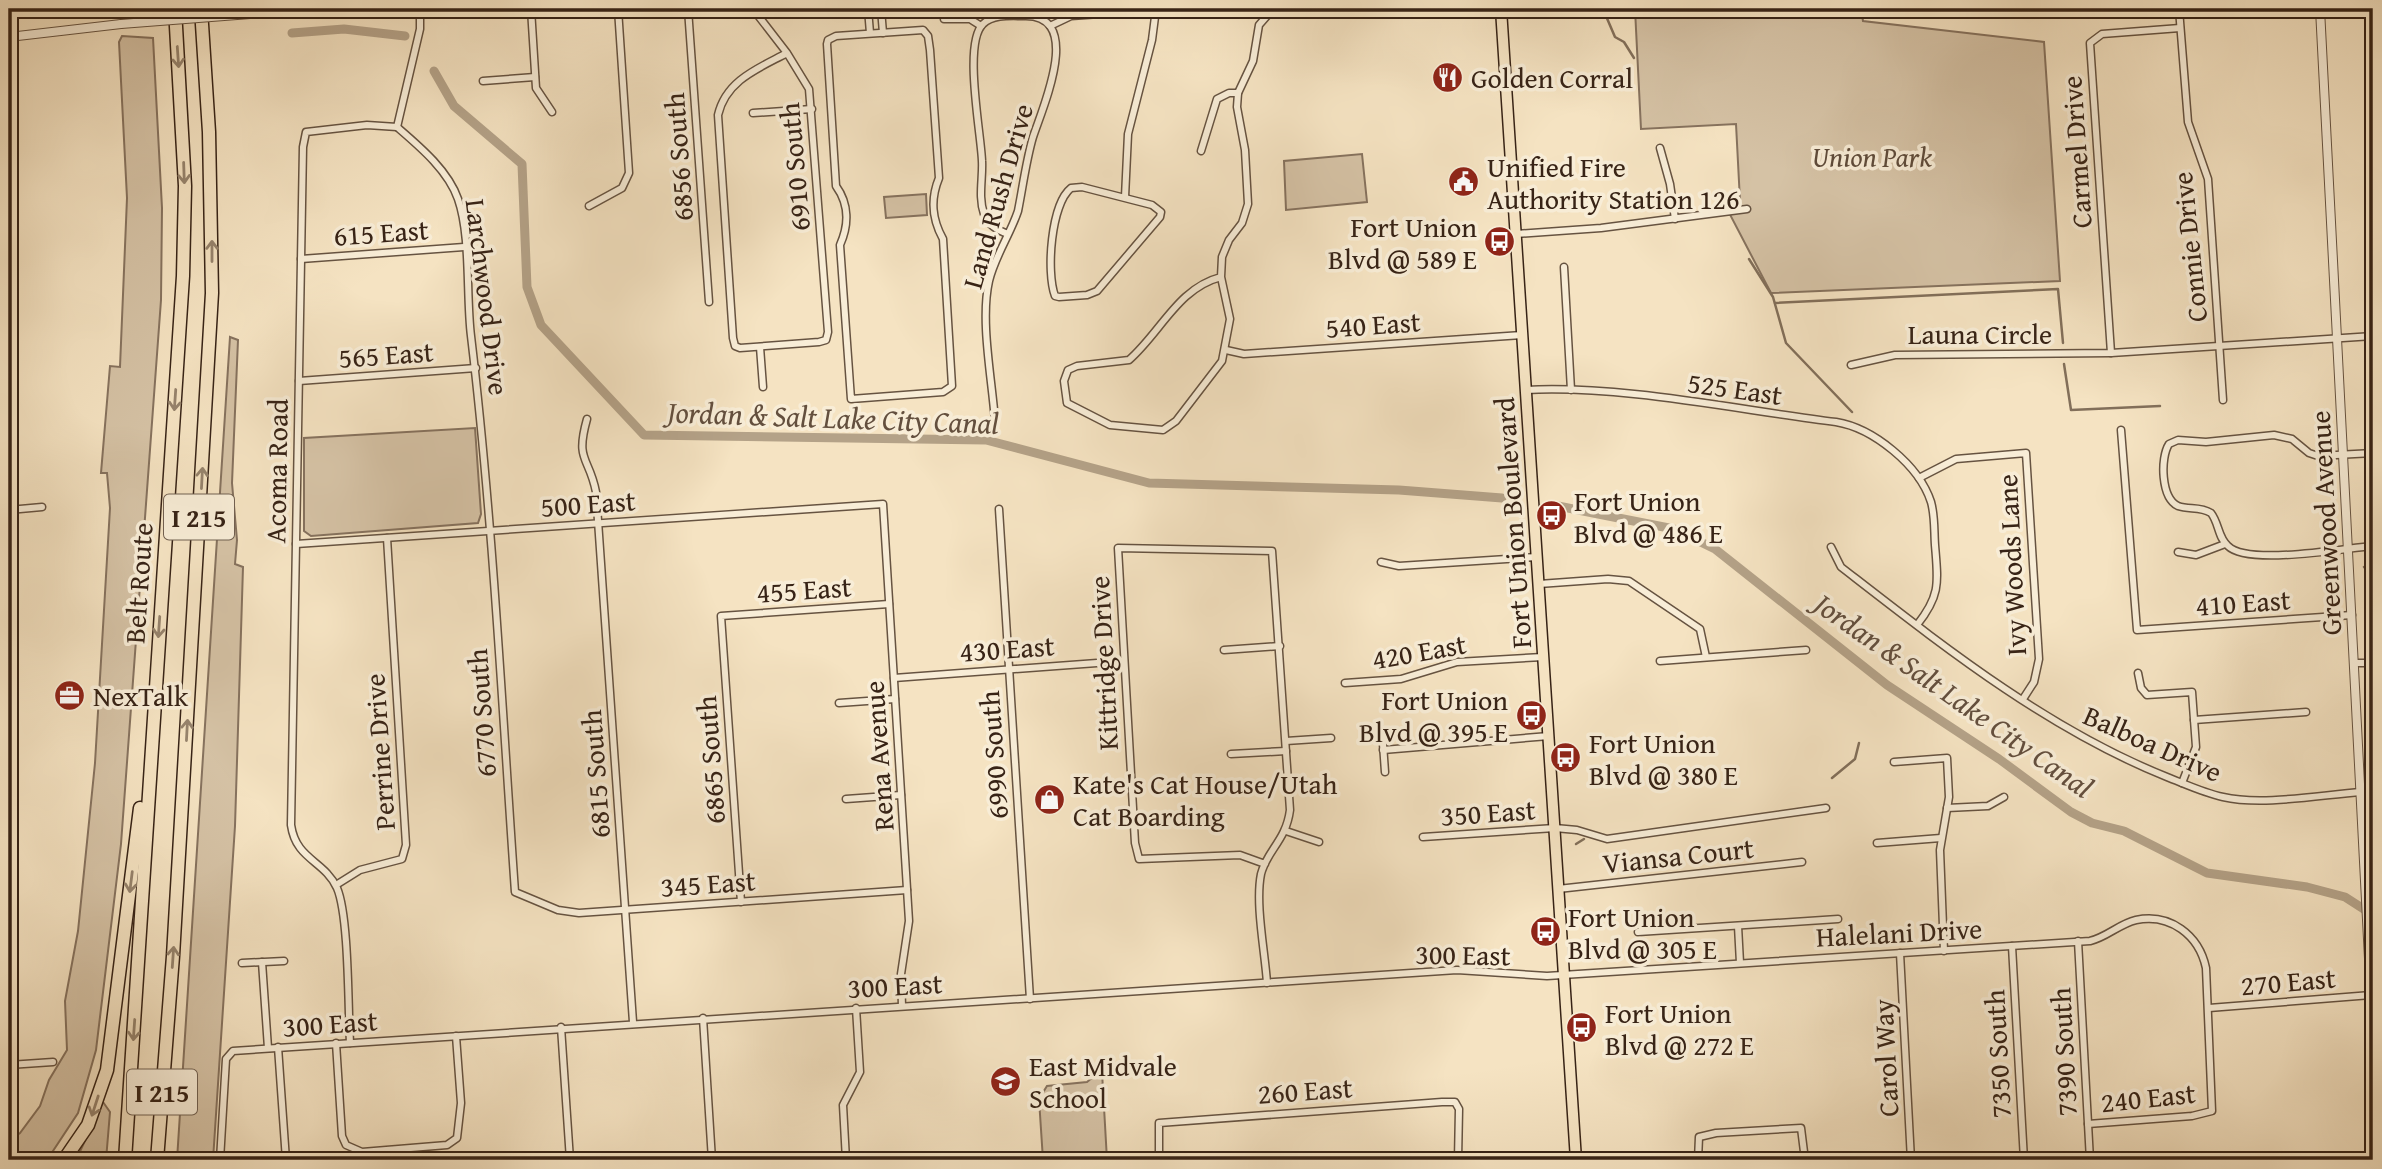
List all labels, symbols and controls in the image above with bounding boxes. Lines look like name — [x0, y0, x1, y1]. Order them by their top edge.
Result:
one-way arrow — [172, 45, 185, 67]
place label: Golden Corral — [1471, 57, 1633, 98]
restaurant icon: Golden Corral — [1431, 60, 1465, 94]
street label: Carmel Drive — [2050, 74, 2102, 230]
street label: 6856 South — [653, 91, 703, 223]
street label: Land Rush Drive — [951, 99, 1043, 293]
street label: 6910 South — [768, 101, 820, 233]
park label: Union Park — [1812, 136, 1932, 177]
place label: Unified Fire Authority Station 126 — [1487, 146, 1740, 219]
one-way arrow — [178, 161, 191, 184]
public building icon: Unified Fire Authority Station 126 — [1447, 165, 1481, 199]
street label: Connie Drive — [2161, 170, 2217, 324]
street label: Larchwood Drive — [456, 196, 520, 398]
place label: Fort Union Blvd @ 589 E — [1328, 206, 1477, 279]
street label: 615 East — [332, 208, 430, 256]
bus stop icon: Fort Union Blvd @ 589 E — [1483, 225, 1517, 259]
one-way arrow — [205, 240, 219, 263]
street label: 540 East — [1324, 300, 1422, 348]
street label: Launa Circle — [1908, 313, 2052, 354]
street label: 565 East — [337, 330, 435, 378]
street label: 525 East — [1685, 361, 1785, 415]
one-way arrow — [168, 388, 181, 411]
water label: Jordan & Salt Lake City Canal — [661, 389, 1000, 445]
street label: Fort Union Boulevard — [1483, 396, 1541, 650]
street label: Acoma Road — [254, 398, 298, 544]
street label: Greenwood Avenue — [2299, 410, 2351, 636]
one-way arrow — [195, 467, 208, 490]
street label: Ivy Woods Lane — [1986, 473, 2036, 657]
street label: 500 East — [539, 479, 637, 527]
place label: Fort Union Blvd @ 486 E — [1574, 480, 1723, 553]
road number: I 215 — [164, 495, 234, 540]
bus stop icon: Fort Union Blvd @ 486 E — [1534, 499, 1568, 533]
street label: Belt Route — [113, 521, 163, 645]
street label: 455 East — [755, 565, 853, 613]
street label: Kittridge Drive — [1078, 575, 1128, 751]
street label: 410 East — [2194, 578, 2292, 626]
water label: Jordan & Salt Lake City Canal — [1801, 579, 2103, 808]
one-way arrow — [152, 615, 165, 638]
street label: 420 East — [1369, 623, 1469, 679]
street label: 430 East — [958, 624, 1056, 672]
street label: 6770 South — [456, 647, 506, 779]
street label: Perrine Drive — [353, 672, 405, 832]
place label: NexTalk — [93, 675, 189, 716]
office icon: NexTalk — [53, 678, 87, 712]
place label: Fort Union Blvd @ 395 E — [1359, 679, 1508, 752]
street label: Rena Avenue — [852, 680, 904, 832]
street label: 6990 South — [968, 689, 1018, 821]
street label: 6865 South — [685, 694, 735, 826]
street label: Balboa Drive — [2077, 694, 2229, 792]
bus stop icon: Fort Union Blvd @ 395 E — [1514, 698, 1548, 732]
street label: 6815 South — [570, 708, 620, 840]
one-way arrow — [180, 718, 193, 741]
place label: Fort Union Blvd @ 380 E — [1589, 722, 1738, 795]
bus stop icon: Fort Union Blvd @ 380 E — [1549, 741, 1583, 775]
place label: Kate's Cat House/Utah Cat Boarding — [1073, 763, 1338, 836]
shop icon: Kate's Cat House/Utah Cat Boarding — [1033, 782, 1067, 816]
street label: 350 East — [1439, 788, 1537, 836]
street label: Viansa Court — [1600, 827, 1756, 883]
street label: 345 East — [659, 859, 757, 907]
one-way arrow — [124, 871, 137, 893]
place label: Fort Union Blvd @ 305 E — [1568, 896, 1717, 969]
street label: Halelani Drive — [1815, 907, 1983, 957]
bus stop icon: Fort Union Blvd @ 305 E — [1528, 915, 1562, 949]
street label: 300 East — [1415, 933, 1511, 975]
one-way arrow — [166, 945, 179, 968]
street label: 270 East — [2239, 956, 2337, 1006]
street label: 300 East — [846, 962, 944, 1008]
street label: 7390 South — [2039, 986, 2087, 1117]
street label: 7350 South — [1973, 988, 2021, 1119]
place label: Fort Union Blvd @ 272 E — [1605, 992, 1754, 1065]
street label: Carol Way — [1861, 998, 1909, 1118]
street label: 300 East — [281, 999, 379, 1047]
bus stop icon: Fort Union Blvd @ 272 E — [1565, 1011, 1599, 1045]
one-way arrow — [127, 1019, 140, 1041]
place label: East Midvale School — [1029, 1045, 1177, 1118]
school or university icon: East Midvale School — [989, 1064, 1023, 1098]
street label: 260 East — [1256, 1066, 1354, 1114]
road number: I 215 — [127, 1070, 197, 1114]
street label: 240 East — [2099, 1072, 2197, 1122]
one-way arrow — [87, 1095, 100, 1117]

